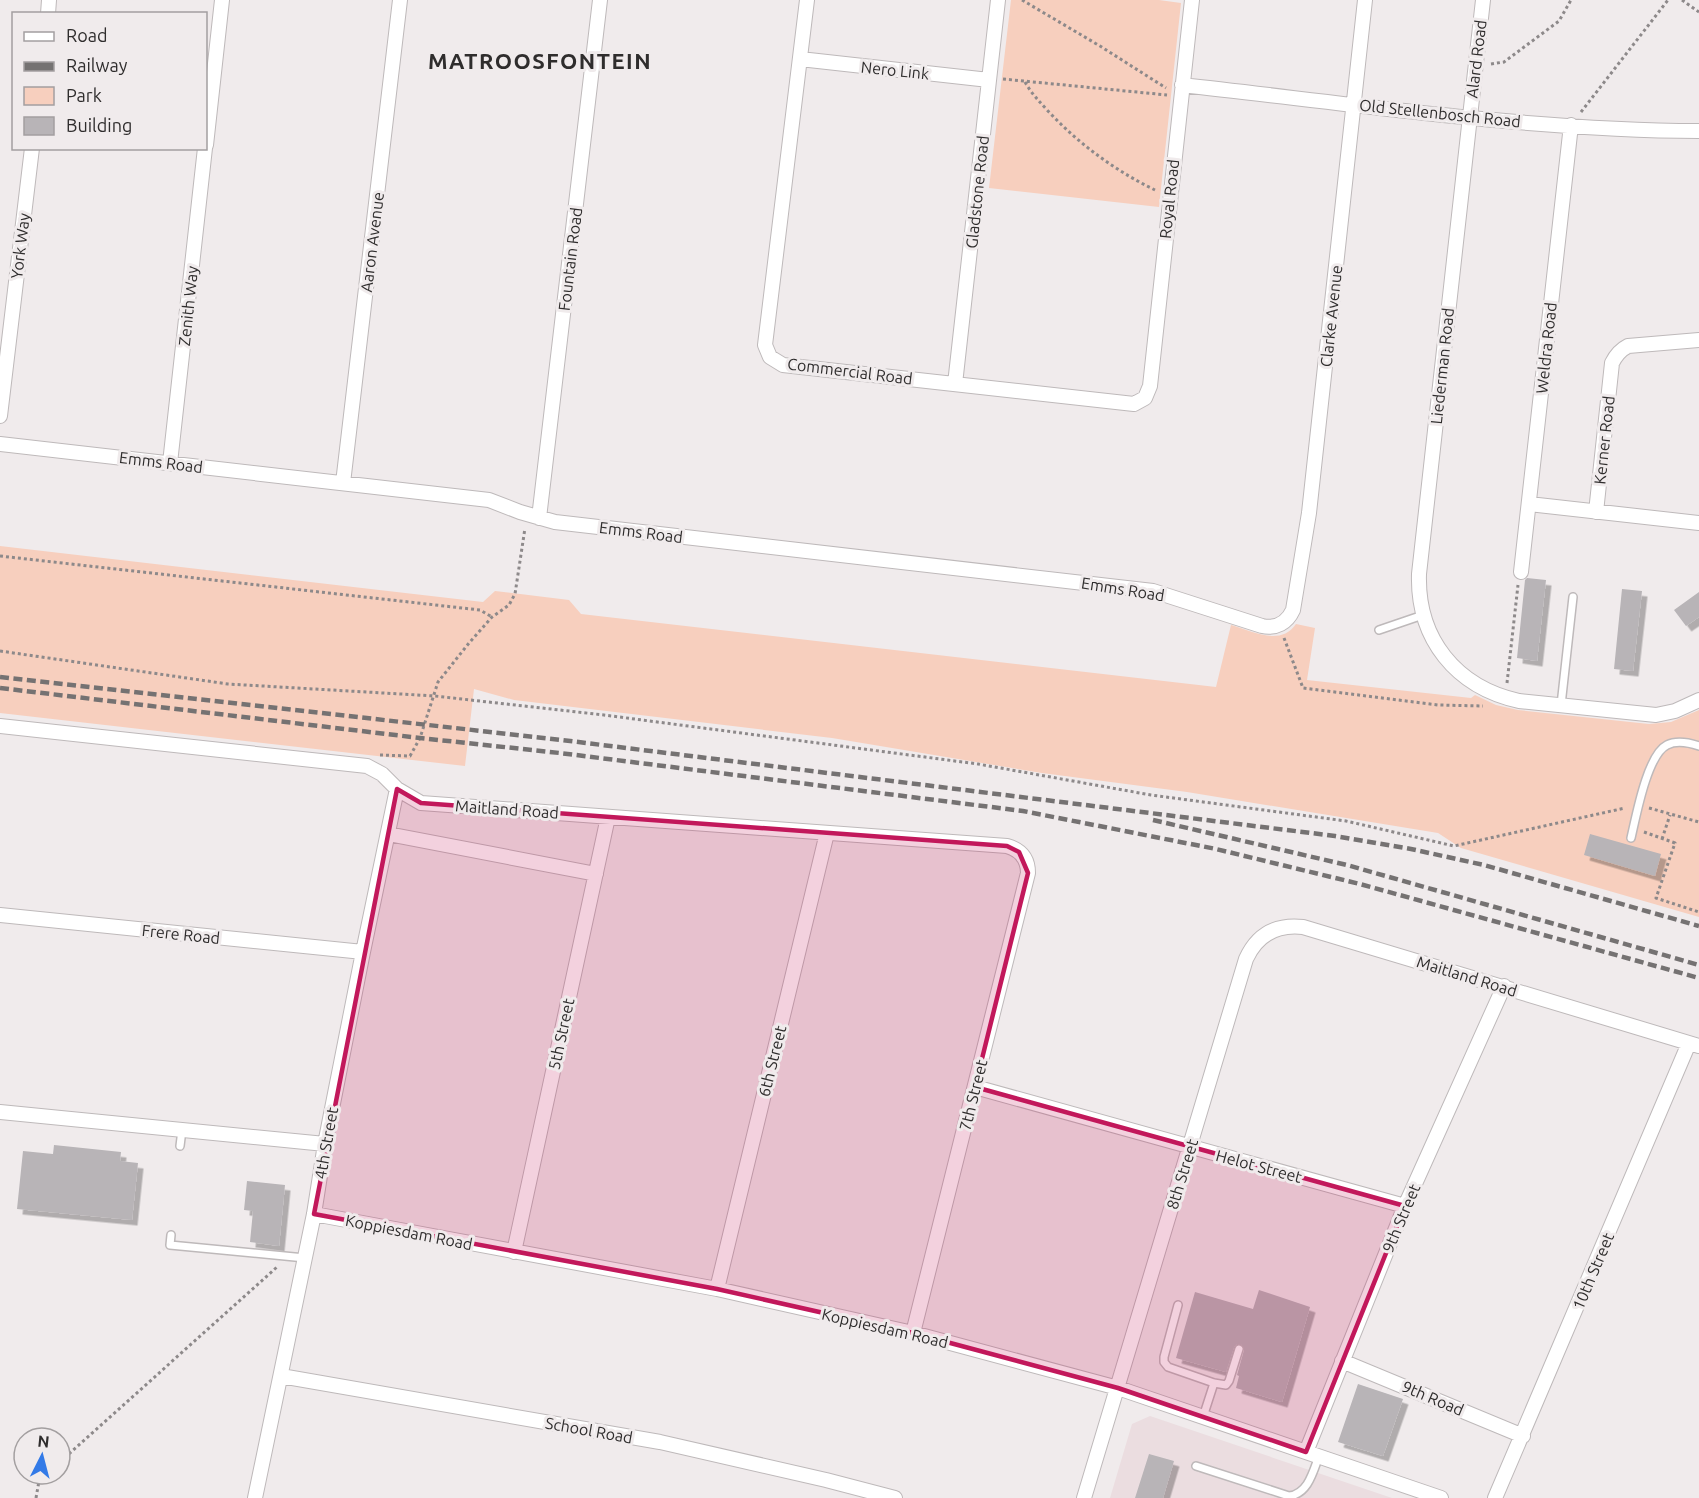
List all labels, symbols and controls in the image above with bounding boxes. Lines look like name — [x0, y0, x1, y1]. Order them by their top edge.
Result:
legend — [12, 12, 207, 150]
street label: Alard Road — [1462, 19, 1490, 99]
text: Road — [66, 25, 108, 45]
district label: MATROOSFONTEIN — [428, 48, 652, 73]
text: Railway — [66, 55, 128, 75]
street label: Nero Link — [860, 57, 930, 83]
text: Park — [66, 85, 102, 105]
street label: Old Stellenbosch Road — [1358, 96, 1522, 130]
text: Building — [66, 115, 132, 135]
street label: Gladstone Road — [962, 135, 992, 249]
street label: Royal Road — [1156, 158, 1182, 240]
street label: Aaron Avenue — [357, 191, 387, 293]
street label: Fountain Road — [555, 206, 585, 312]
street label: York Way — [7, 212, 33, 280]
street label: Clarke Avenue — [1317, 264, 1345, 368]
street label: Zenith Way — [175, 265, 201, 347]
street label: Weldra Road — [1532, 301, 1560, 395]
street label: Liederman Road — [1427, 307, 1457, 425]
street label: Commercial Road — [786, 354, 914, 388]
street label: Kerner Road — [1590, 395, 1618, 485]
street label: Emms Road — [118, 448, 204, 476]
street label: Emms Road — [598, 518, 684, 546]
street label: Emms Road — [1080, 574, 1166, 604]
street label: Maitland Road — [455, 796, 559, 822]
street label: Frere Road — [141, 921, 221, 947]
street label: Maitland Road — [1415, 952, 1519, 1000]
street label: 5th Street — [545, 996, 578, 1071]
street label: 6th Street — [754, 1023, 790, 1098]
street label: 7th Street — [955, 1057, 991, 1132]
street label: 4th Street — [311, 1105, 341, 1180]
street label: 8th Street — [1163, 1136, 1201, 1211]
street label: Helot Street — [1214, 1146, 1305, 1186]
street label: 9th Street — [1378, 1180, 1424, 1255]
street label: Koppiesdam Road — [344, 1211, 474, 1253]
street label: 10th Street — [1569, 1229, 1618, 1312]
street label: Koppiesdam Road — [820, 1305, 950, 1351]
street label: 9th Road — [1400, 1377, 1466, 1419]
street label: School Road — [544, 1413, 634, 1447]
north arrow — [12, 1426, 72, 1486]
text: N — [37, 1432, 50, 1451]

